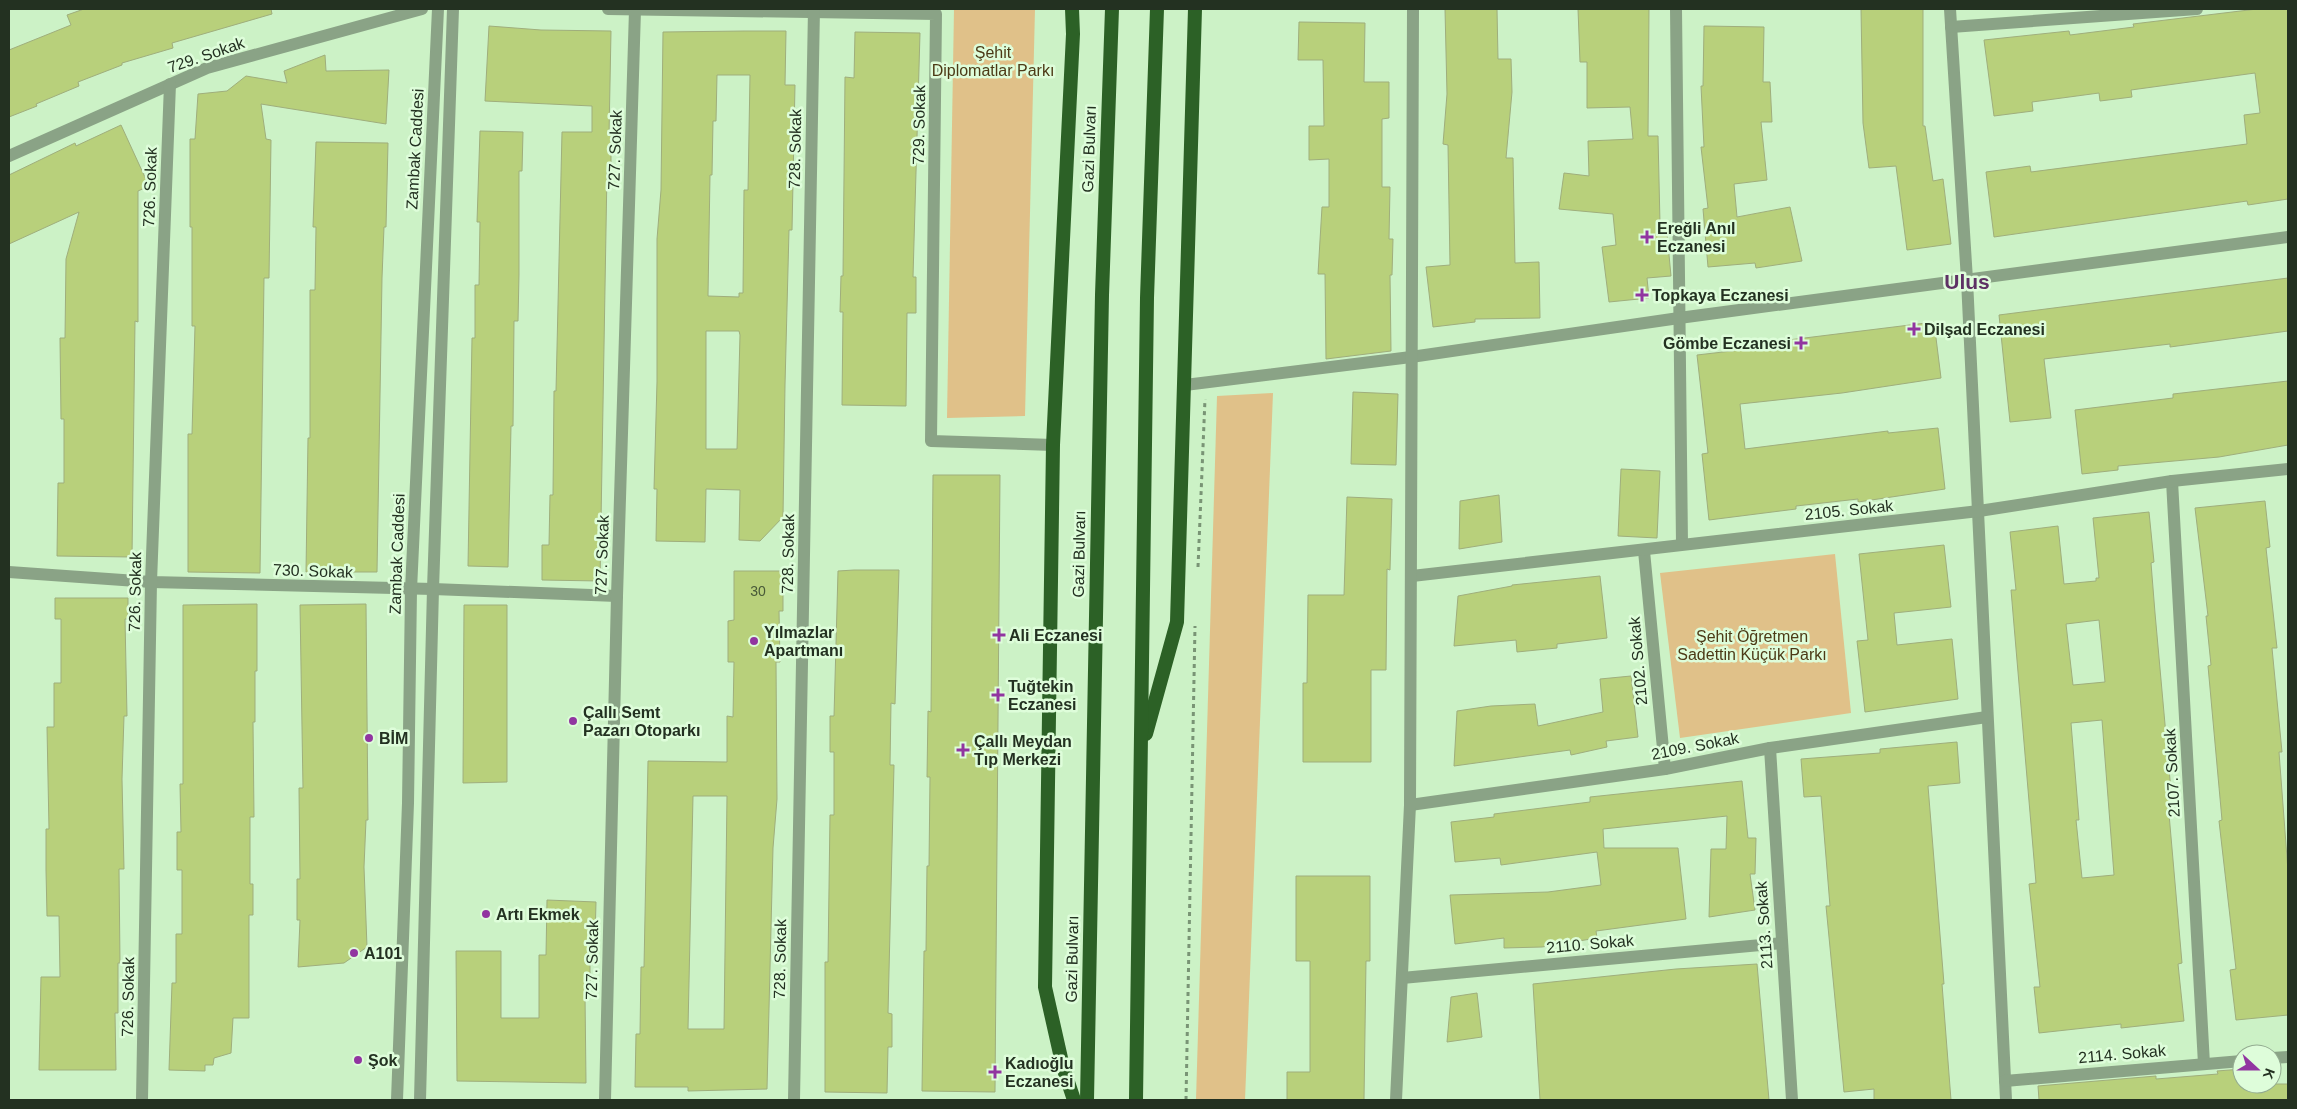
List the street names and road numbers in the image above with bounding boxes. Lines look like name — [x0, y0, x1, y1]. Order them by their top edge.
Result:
street label: 729. Sokak — [165, 34, 248, 76]
street label: 729. Sokak — [910, 84, 928, 165]
street label: Zambak Caddesi — [403, 88, 427, 210]
street label: Gazi Bulvarı — [1079, 105, 1099, 193]
street label: 728. Sokak — [786, 108, 804, 189]
street label: 727. Sokak — [605, 109, 625, 190]
street label: 726. Sokak — [140, 146, 160, 227]
street label: Zambak Caddesi — [386, 493, 408, 615]
street label: 2105. Sokak — [1804, 497, 1895, 523]
street label: Gazi Bulvarı — [1070, 510, 1088, 598]
street label: 728. Sokak — [779, 513, 797, 594]
street label: 727. Sokak — [592, 514, 612, 595]
street label: 726. Sokak — [126, 551, 144, 632]
street label: 730. Sokak — [273, 561, 354, 581]
street label: 2102. Sokak — [1626, 615, 1650, 706]
street label: 2107. Sokak — [2161, 727, 2183, 818]
street label: 2109. Sokak — [1650, 729, 1741, 763]
street label: 2113. Sokak — [1752, 880, 1776, 969]
street label: Gazi Bulvarı — [1063, 915, 1081, 1003]
street label: 728. Sokak — [771, 918, 789, 999]
street label: 727. Sokak — [583, 919, 601, 1000]
street label: 2110. Sokak — [1546, 932, 1635, 956]
street label: 726. Sokak — [119, 956, 137, 1037]
street label: 2114. Sokak — [2078, 1042, 2167, 1066]

